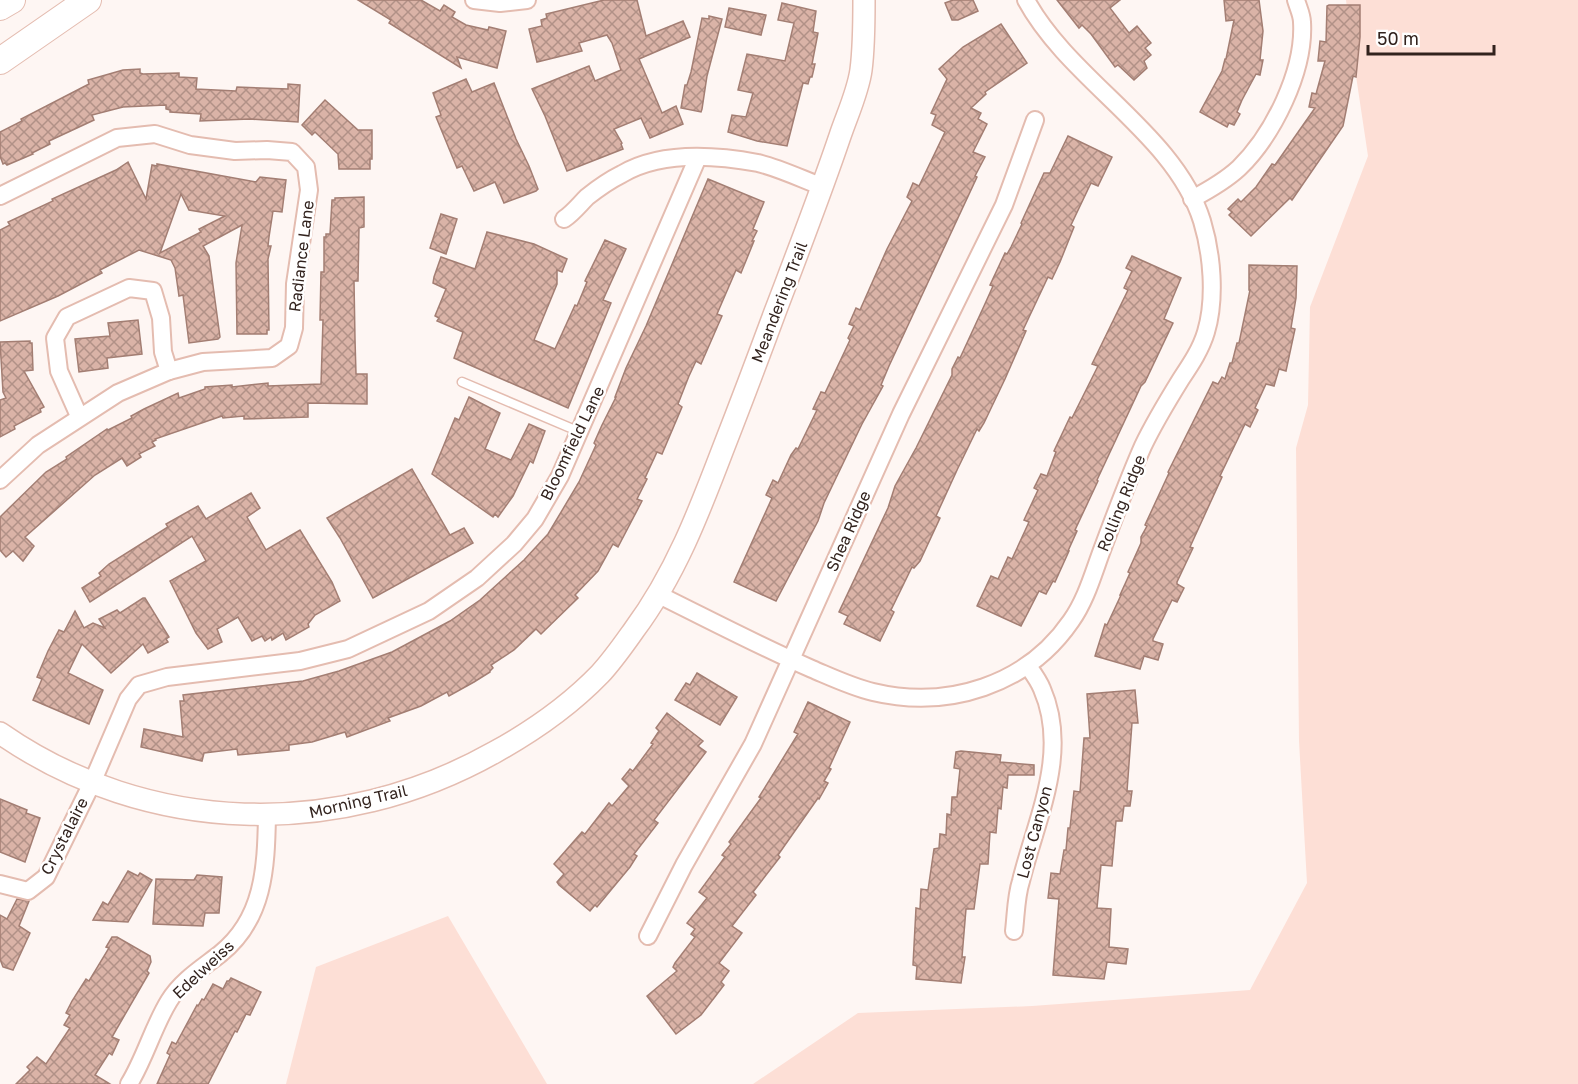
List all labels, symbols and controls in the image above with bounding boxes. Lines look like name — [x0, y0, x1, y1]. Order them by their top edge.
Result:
scale bar — [1368, 18, 1494, 56]
text: 50 m — [1377, 27, 1419, 49]
street label: Radiance Lane — [284, 199, 318, 313]
street label: Meandering Trail — [747, 239, 811, 365]
street label: Bloomfield Lane — [536, 383, 608, 503]
street label: Rolling Ridge — [1093, 452, 1149, 554]
street label: Shea Ridge — [821, 487, 875, 575]
street label: Morning Trail — [307, 780, 409, 822]
street label: Lost Canyon — [1012, 784, 1056, 880]
street label: Crystalaire — [36, 794, 92, 878]
street label: Edelweiss — [168, 935, 238, 1003]

